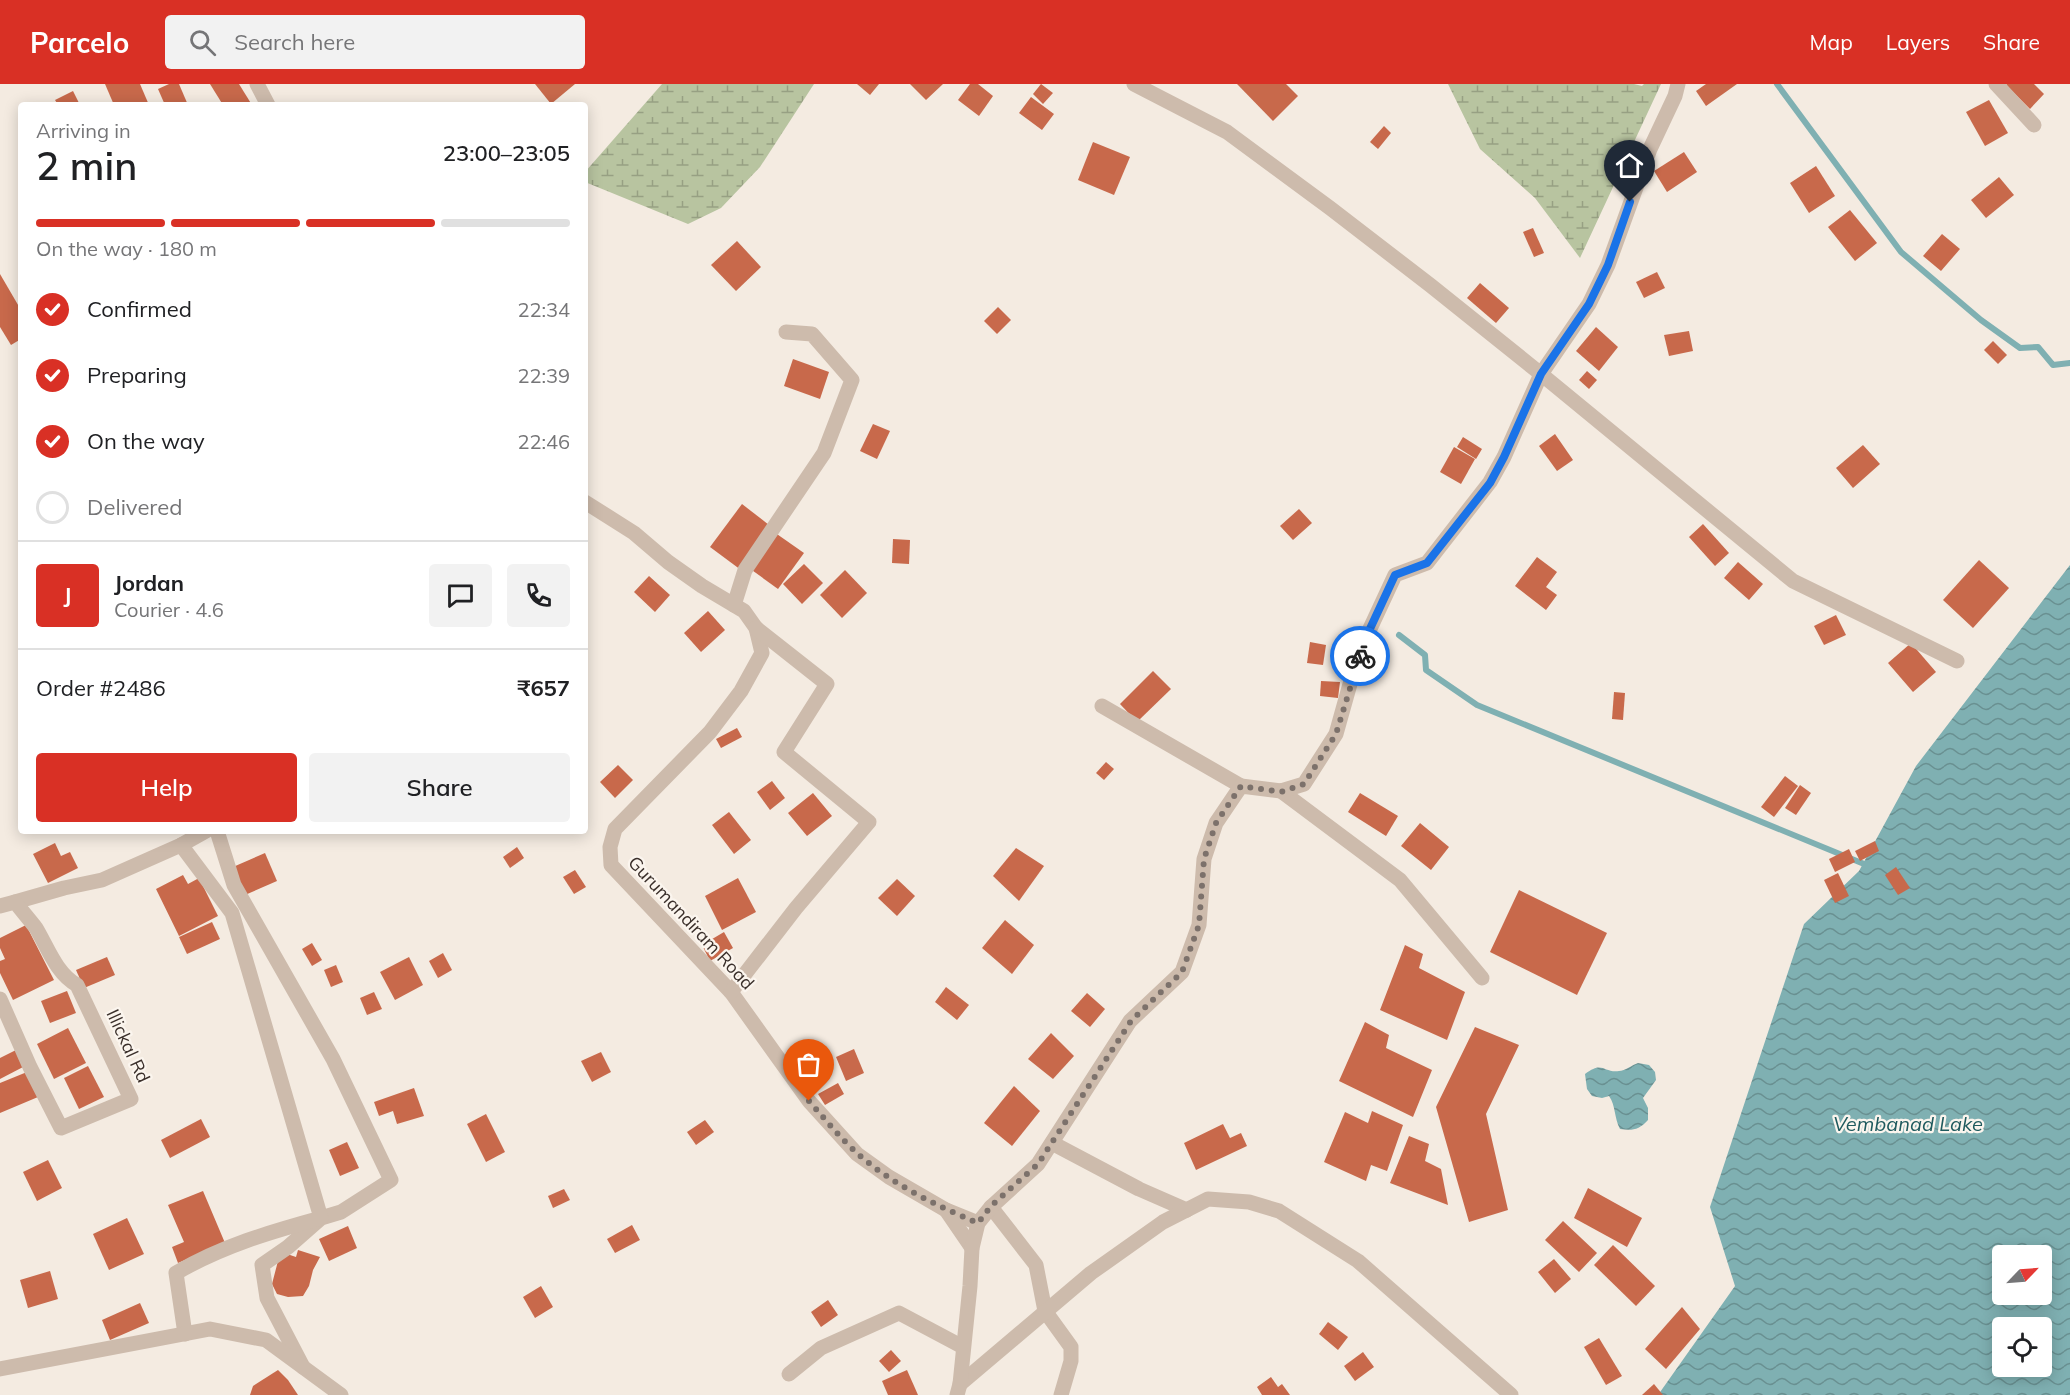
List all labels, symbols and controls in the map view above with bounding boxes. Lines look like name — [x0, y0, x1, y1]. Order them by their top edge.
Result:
search box — [165, 15, 585, 69]
text: Parcelo — [30, 25, 129, 60]
icon: search — [186, 26, 219, 59]
text: Search here — [234, 28, 355, 56]
text: Map — [1810, 29, 1853, 55]
text: Layers — [1886, 29, 1950, 55]
text: Share — [1983, 29, 2040, 55]
text: Arriving in — [36, 118, 131, 143]
text: 23:00–23:05 — [443, 139, 570, 167]
pin — [1604, 140, 1655, 202]
text: 2 min — [36, 141, 137, 190]
icon: home — [1613, 149, 1646, 182]
text: On the way · 180 m — [36, 236, 217, 261]
icon: check — [36, 293, 69, 326]
text: Confirmed — [87, 295, 192, 323]
text: 22:34 — [517, 297, 570, 322]
icon: check — [36, 359, 69, 392]
text: Preparing — [87, 361, 187, 389]
text: 22:39 — [517, 363, 570, 388]
icon: check — [36, 425, 69, 458]
text: On the way — [87, 427, 205, 455]
text: 22:46 — [517, 429, 570, 454]
text: Delivered — [87, 493, 182, 521]
button: chat — [429, 564, 492, 627]
button: phone — [507, 564, 570, 627]
text: Jordan — [114, 569, 184, 597]
text: J — [64, 581, 71, 609]
text: Courier · 4.6 — [114, 597, 224, 622]
courier — [1330, 626, 1390, 686]
icon: bike — [1344, 640, 1377, 673]
text: Order #2486 — [36, 674, 166, 702]
text: ₹657 — [517, 674, 570, 702]
button: Help — [36, 753, 297, 822]
button: Share — [309, 753, 570, 822]
street label: Gurumandiram Road — [623, 851, 759, 994]
street label: Illickal Rd — [101, 1005, 155, 1086]
pin — [783, 1039, 834, 1101]
icon: bag — [792, 1048, 825, 1081]
water label: Vembanad Lake — [1833, 1111, 1983, 1136]
north arrow — [1992, 1245, 2052, 1305]
map controls — [1992, 1245, 2052, 1377]
button: locate — [1992, 1317, 2052, 1377]

